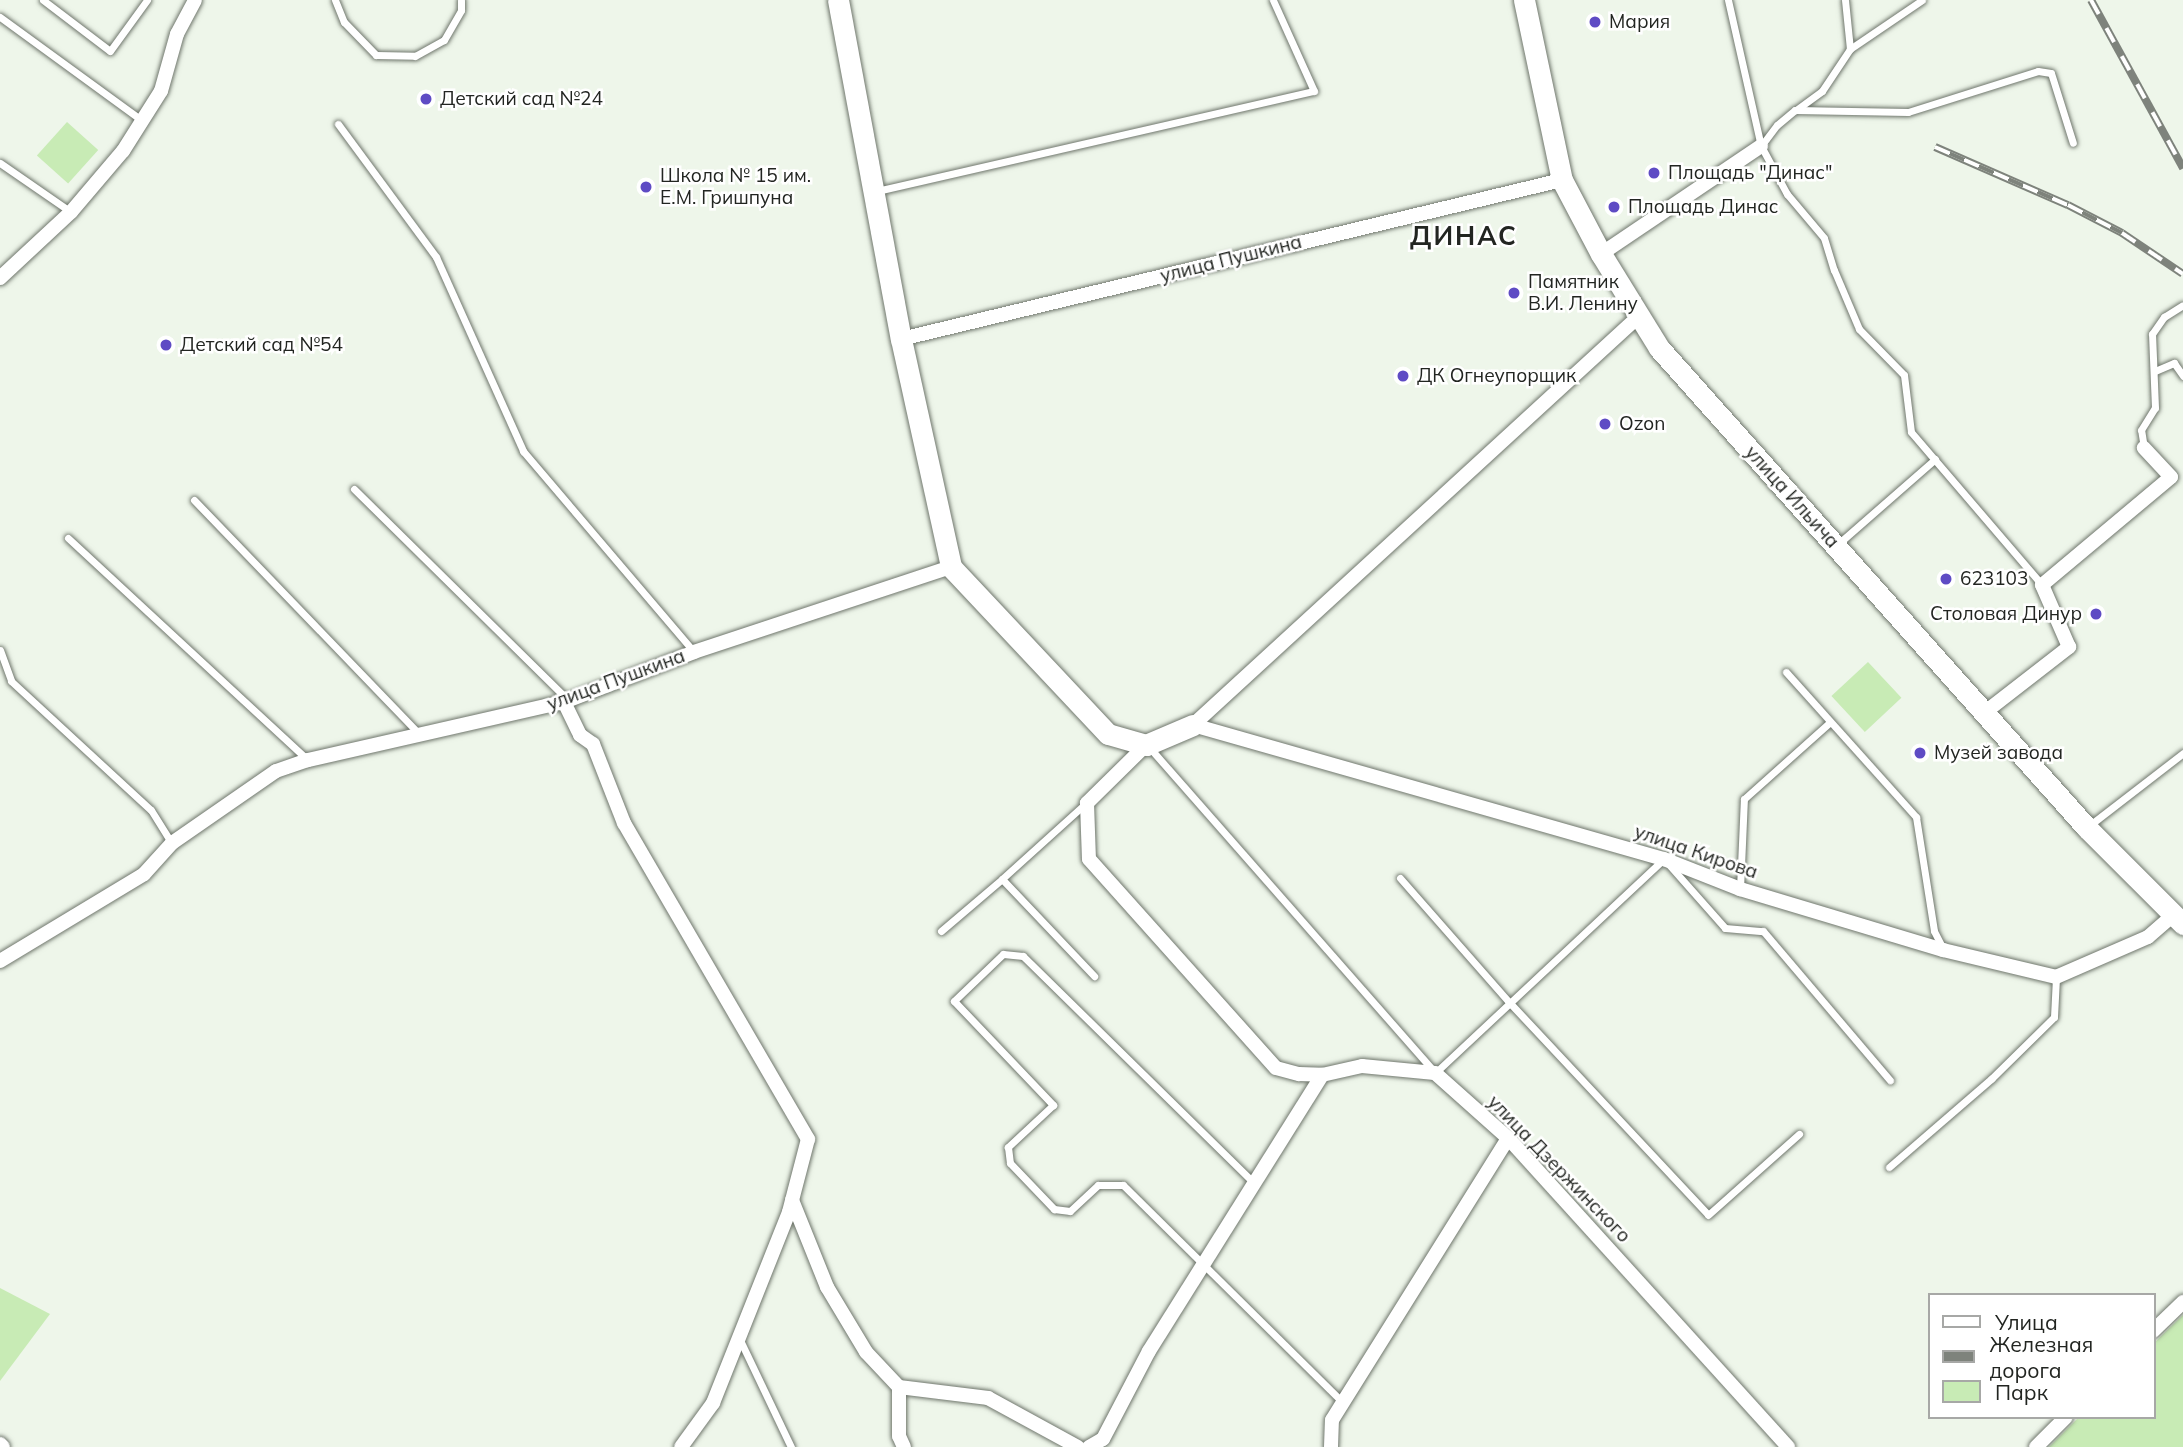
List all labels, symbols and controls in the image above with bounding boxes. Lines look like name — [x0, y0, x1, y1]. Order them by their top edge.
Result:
place label: Мария — [1609, 11, 1670, 33]
marker: Мария — [1587, 14, 1603, 30]
place label: Детский сад №24 — [440, 88, 603, 110]
marker: Детский сад №24 — [418, 91, 434, 107]
place label: Площадь "Динас" — [1668, 162, 1832, 184]
place label: Школа № 15 им. Е.М. Гришпуна — [660, 165, 811, 209]
marker: Площадь "Динас" — [1646, 165, 1662, 181]
marker: Школа № 15 им. Е.М. Гришпуна — [638, 179, 654, 195]
place label: Площадь Динас — [1628, 196, 1778, 218]
marker: Площадь Динас — [1606, 199, 1622, 215]
district label: ДИНАС — [1411, 220, 1517, 252]
street label: улица Пушкина — [1158, 230, 1304, 288]
place label: Памятник В.И. Ленину — [1528, 271, 1638, 315]
marker: Памятник В.И. Ленину — [1506, 285, 1522, 301]
place label: Детский сад №54 — [180, 334, 343, 356]
marker: Детский сад №54 — [158, 337, 174, 353]
place label: ДК Огнеупорщик — [1417, 365, 1576, 387]
marker: ДК Огнеупорщик — [1395, 368, 1411, 384]
place label: Ozon — [1619, 413, 1665, 435]
marker: Ozon — [1597, 416, 1613, 432]
street label: улица Ильича — [1740, 441, 1844, 553]
place label: 623103 — [1960, 568, 2028, 590]
marker: 623103 — [1938, 571, 1954, 587]
place label: Столовая Динур — [1930, 603, 2082, 625]
marker: Столовая Динур — [2088, 606, 2104, 622]
street label: улица Пушкина — [544, 644, 688, 716]
place label: Музей завода — [1934, 742, 2063, 764]
marker: Музей завода — [1912, 745, 1928, 761]
street label: улица Кирова — [1631, 820, 1761, 884]
street label: улица Дзержинского — [1483, 1091, 1635, 1247]
legend — [1927, 1293, 2155, 1419]
text: Улица — [1995, 1309, 2058, 1335]
text: Железная дорога — [1989, 1331, 2093, 1383]
text: Парк — [1995, 1379, 2048, 1405]

